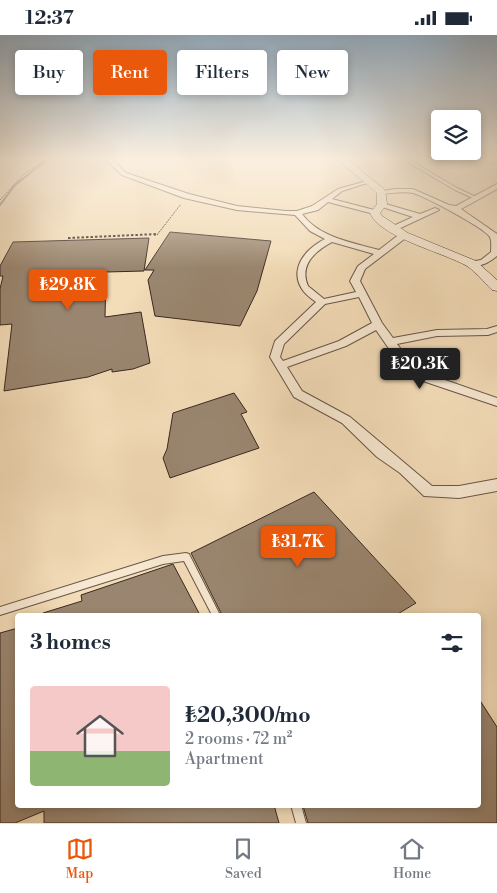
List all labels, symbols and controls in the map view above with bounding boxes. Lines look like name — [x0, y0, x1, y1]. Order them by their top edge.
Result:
text: 12:37 — [25, 6, 74, 30]
chip: Buy — [15, 50, 83, 95]
chip: Rent — [93, 50, 167, 95]
chip: Filters — [177, 50, 267, 95]
chip: New — [277, 50, 348, 95]
map controls — [431, 110, 481, 160]
button: layers — [431, 110, 481, 160]
pin: ₺29.8K — [27, 269, 109, 311]
text: ₺29.8K — [40, 275, 96, 295]
pin: ₺20.3K — [379, 347, 461, 390]
text: ₺20.3K — [391, 354, 449, 374]
pin: ₺31.7K — [257, 525, 339, 568]
text: ₺31.7K — [271, 532, 325, 552]
icon: filters — [438, 629, 466, 657]
text: 3 homes — [30, 630, 111, 656]
text: ₺20,300/mo — [185, 703, 311, 729]
icon: home — [70, 706, 130, 766]
text: 2 rooms · 72 m² — [185, 729, 292, 749]
text: Apartment — [185, 749, 264, 769]
tab: Map — [66, 835, 94, 883]
tab: Saved — [225, 835, 262, 883]
tab: Home — [393, 835, 431, 883]

